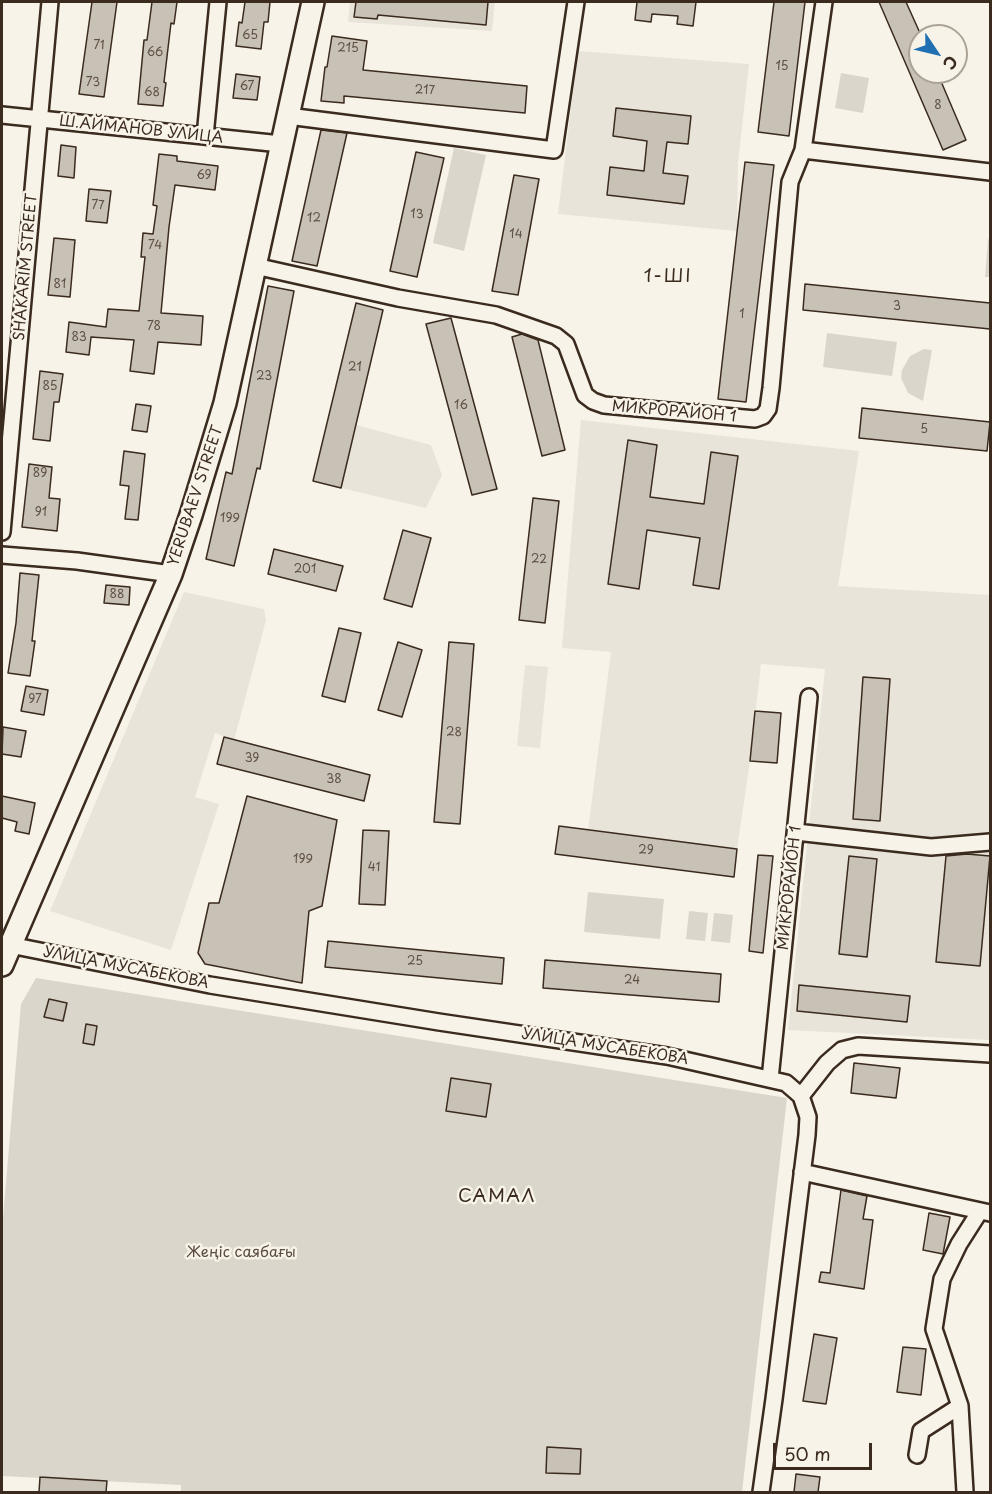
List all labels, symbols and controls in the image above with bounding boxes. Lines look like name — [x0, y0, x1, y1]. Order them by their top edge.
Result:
north arrow — [908, 24, 968, 84]
house number: 65 — [242, 29, 258, 43]
house number: 71 — [93, 39, 105, 53]
house number: 215 — [337, 42, 359, 56]
house number: 66 — [147, 46, 163, 60]
text: С — [938, 51, 964, 75]
house number: 15 — [775, 60, 789, 74]
house number: 73 — [86, 76, 100, 90]
house number: 67 — [240, 80, 254, 94]
house number: 217 — [415, 84, 435, 98]
house number: 68 — [144, 86, 160, 100]
house number: 8 — [934, 99, 942, 113]
street label: Ш.АЙМАНОВ УЛИЦА — [58, 112, 224, 148]
house number: 69 — [196, 169, 212, 183]
street label: SHAKARIM STREET — [11, 193, 41, 341]
house number: 77 — [91, 199, 105, 213]
house number: 13 — [410, 208, 424, 222]
house number: 12 — [307, 212, 321, 226]
house number: 14 — [509, 228, 523, 242]
house number: 74 — [148, 239, 162, 253]
district label: 1-ШІ — [644, 266, 692, 288]
house number: 81 — [54, 278, 66, 292]
house number: 3 — [893, 300, 901, 314]
house number: 1 — [739, 308, 745, 322]
house number: 78 — [147, 320, 161, 334]
house number: 83 — [71, 331, 87, 345]
house number: 21 — [348, 361, 362, 375]
house number: 23 — [256, 370, 272, 384]
house number: 85 — [43, 380, 57, 394]
street label: МИКРОРАЙОН 1 — [611, 398, 737, 426]
house number: 16 — [454, 399, 468, 413]
street label: YERUBAEV STREET — [165, 423, 227, 569]
house number: 5 — [920, 423, 928, 437]
house number: 89 — [33, 467, 47, 481]
house number: 91 — [35, 506, 47, 520]
house number: 199 — [220, 512, 240, 526]
house number: 22 — [531, 553, 547, 567]
house number: 201 — [294, 563, 316, 577]
house number: 88 — [110, 588, 124, 602]
house number: 97 — [28, 693, 42, 707]
house number: 28 — [446, 726, 462, 740]
house number: 39 — [245, 752, 259, 766]
house number: 38 — [326, 773, 342, 787]
street label: МИКРОРАЙОН 1 — [775, 825, 805, 951]
house number: 29 — [638, 844, 654, 858]
house number: 199 — [293, 853, 313, 867]
house number: 41 — [368, 861, 380, 875]
street label: УЛИЦА МУСАБЕКОВА — [42, 943, 210, 993]
house number: 25 — [407, 955, 423, 969]
house number: 24 — [624, 974, 640, 988]
street label: УЛИЦА МУСАБЕКОВА — [521, 1025, 689, 1069]
district label: САМАЛ — [459, 1186, 535, 1208]
park label: Жеңіс саябағы — [186, 1244, 296, 1262]
scale bar — [776, 1431, 875, 1469]
text: 50 m — [784, 1440, 831, 1467]

